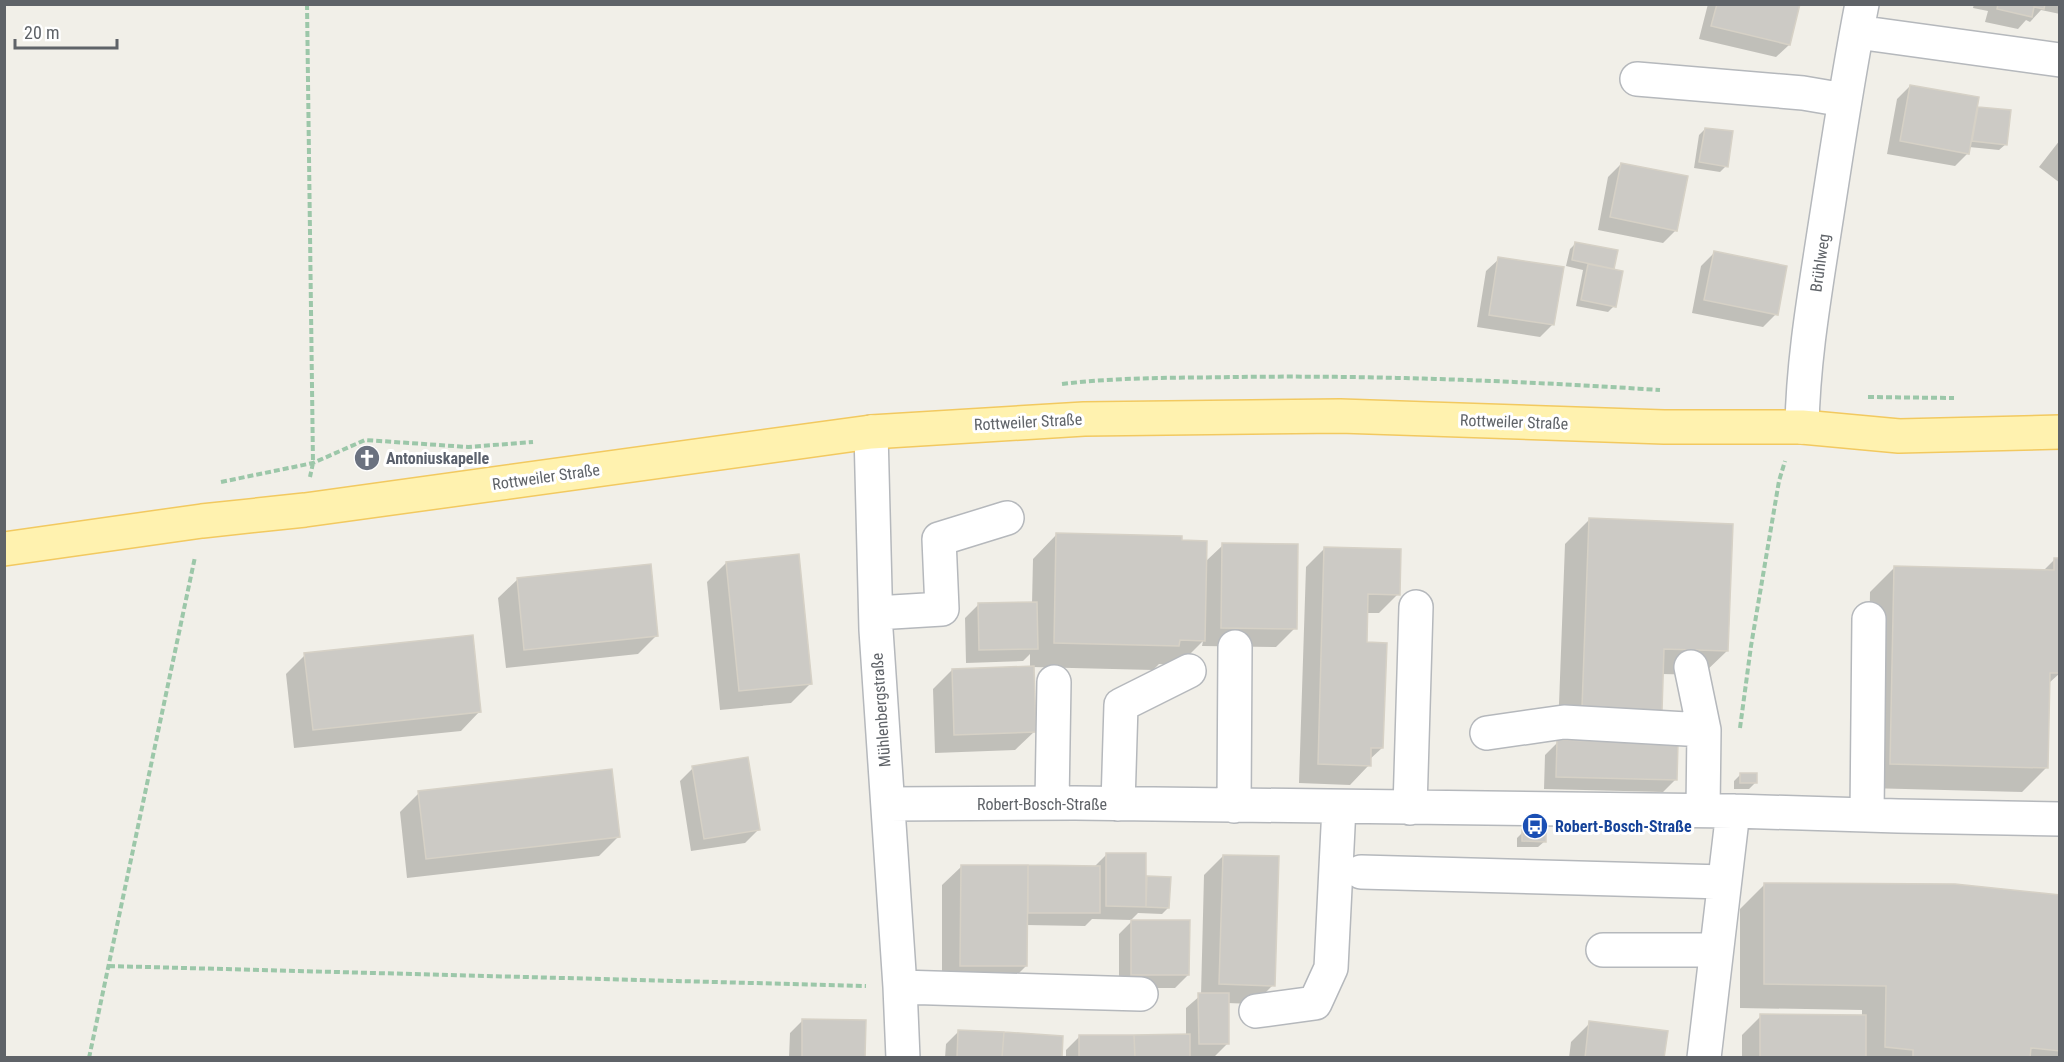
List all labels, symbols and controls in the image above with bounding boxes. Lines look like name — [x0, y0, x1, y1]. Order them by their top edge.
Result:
scale bar — [15, 12, 117, 50]
text: 20 m — [24, 22, 59, 43]
street label: Brühlweg — [1807, 233, 1833, 293]
street label: Rottweiler Straße — [973, 410, 1083, 434]
street label: Rottweiler Straße — [1460, 411, 1568, 433]
church icon: Antoniuskapelle — [352, 443, 382, 473]
place label: Antoniuskapelle — [386, 449, 490, 468]
street label: Rottweiler Straße — [491, 460, 601, 494]
street label: Mühlenbergstraße — [868, 652, 894, 768]
street label: Robert-Bosch-Straße — [977, 795, 1107, 814]
bus stop icon: Robert-Bosch-Straße — [1520, 811, 1550, 841]
place label: Robert-Bosch-Straße — [1555, 817, 1692, 836]

